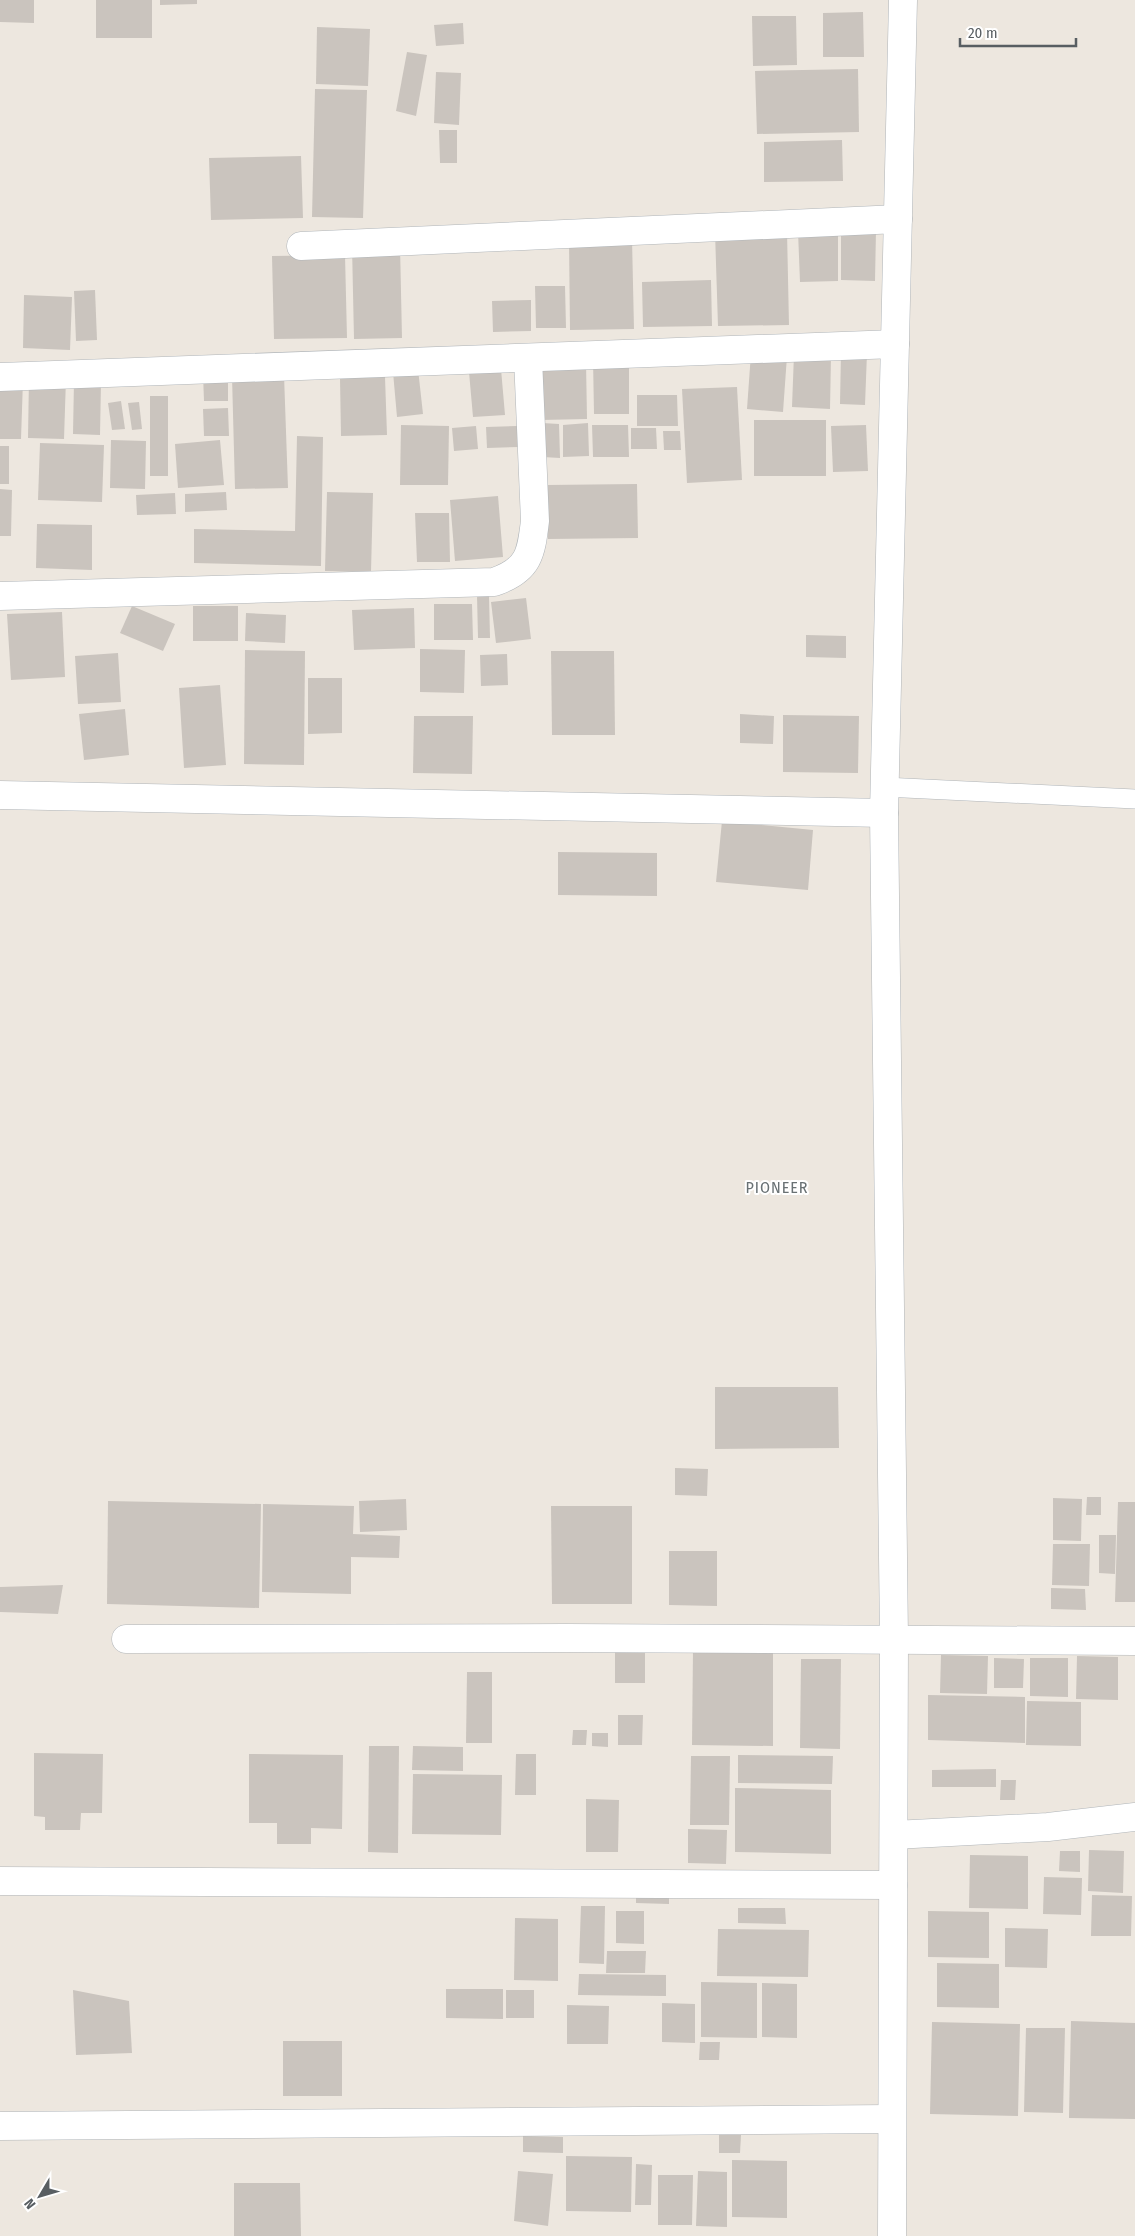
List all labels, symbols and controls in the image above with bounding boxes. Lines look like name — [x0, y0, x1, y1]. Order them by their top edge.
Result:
scale bar — [960, 15, 1076, 47]
text: 20 m — [968, 24, 998, 42]
district label: PIONEER — [745, 1178, 809, 1197]
north arrow — [15, 2171, 65, 2221]
text: N — [21, 2195, 39, 2212]

